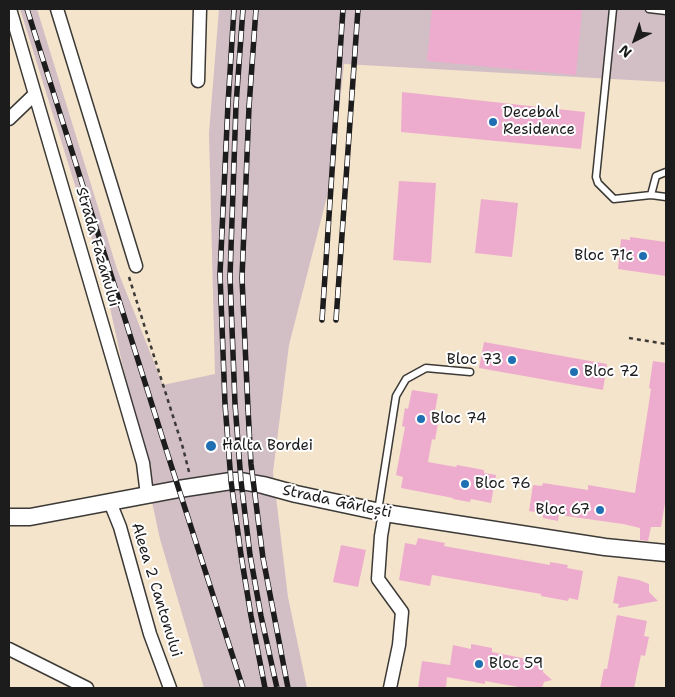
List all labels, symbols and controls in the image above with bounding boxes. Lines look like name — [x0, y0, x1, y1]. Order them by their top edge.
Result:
north arrow — [610, 15, 660, 65]
text: N — [615, 41, 635, 62]
place label: Decebal Residence — [503, 104, 575, 139]
marker: Decebal Residence — [487, 116, 499, 128]
street label: Strada Fazanului — [71, 185, 123, 309]
place label: Bloc 71c — [574, 247, 633, 265]
marker: Bloc 71c — [637, 250, 649, 262]
place label: Bloc 73 — [447, 351, 502, 369]
marker: Bloc 73 — [506, 354, 518, 366]
place label: Bloc 72 — [584, 363, 639, 381]
marker: Bloc 72 — [568, 366, 580, 378]
place label: Bloc 74 — [431, 410, 487, 428]
marker: Bloc 74 — [415, 413, 427, 425]
place label: Halta Bordei — [222, 437, 313, 455]
marker: Halta Bordei — [204, 439, 218, 453]
place label: Bloc 76 — [475, 475, 531, 493]
marker: Bloc 76 — [459, 478, 471, 490]
street label: Strada Gârlești — [281, 482, 393, 522]
place label: Bloc 67 — [535, 501, 590, 519]
marker: Bloc 67 — [594, 504, 606, 516]
street label: Aleea 2 Cantonului — [127, 521, 185, 659]
place label: Bloc 59 — [489, 655, 543, 673]
marker: Bloc 59 — [473, 658, 485, 670]

